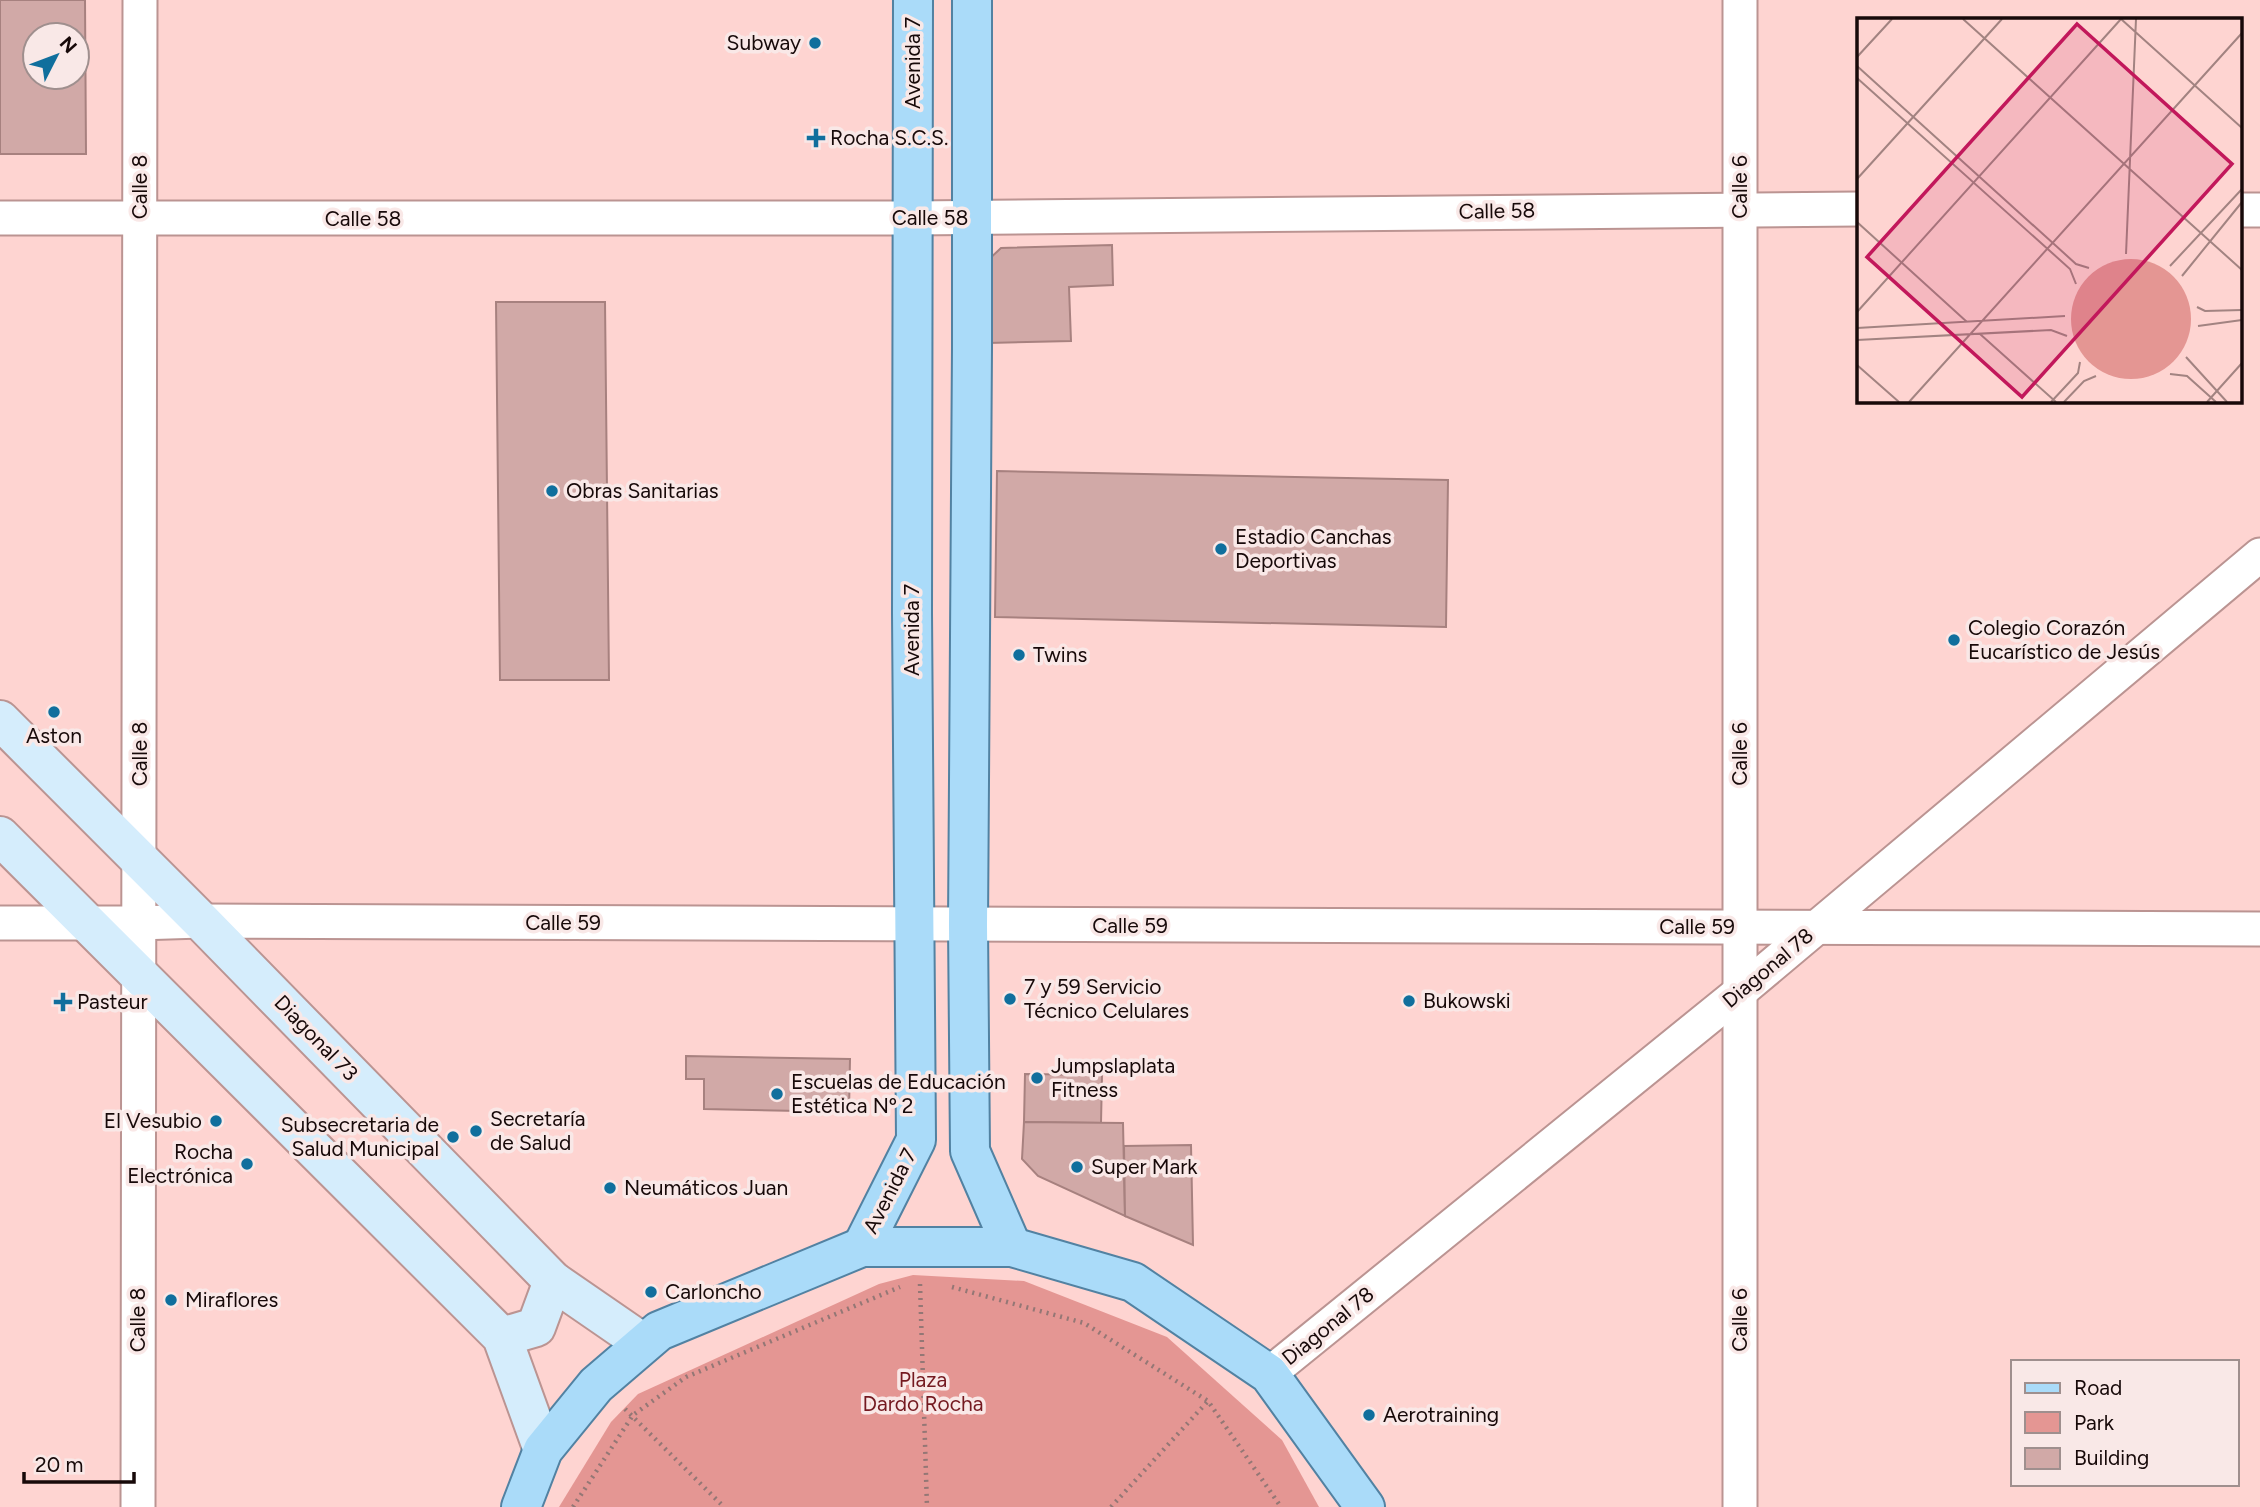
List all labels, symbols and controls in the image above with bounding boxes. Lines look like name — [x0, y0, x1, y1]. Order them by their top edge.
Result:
street label: Avenida 7 — [900, 17, 925, 109]
inset map — [1857, 18, 2242, 402]
north arrow — [21, 21, 91, 91]
place label: Subway — [727, 30, 801, 55]
text: N — [55, 32, 82, 58]
marker: Subway — [807, 35, 823, 51]
place label: Rocha S.C.S. — [830, 125, 948, 150]
marker: Rocha S.C.S. — [808, 130, 824, 146]
street label: Calle 8 — [127, 155, 152, 219]
street label: Calle 6 — [1727, 155, 1752, 219]
street label: Calle 58 — [1458, 197, 1536, 224]
street label: Calle 58 — [892, 205, 968, 230]
street label: Calle 58 — [325, 206, 401, 231]
place label: Obras Sanitarias — [566, 478, 719, 503]
marker: Obras Sanitarias — [544, 483, 560, 499]
place label: Estadio Canchas Deportivas — [1235, 524, 1392, 573]
marker: Estadio Canchas Deportivas — [1213, 541, 1229, 557]
street label: Avenida 7 — [899, 584, 924, 676]
place label: Colegio Corazón Eucarístico de Jesús — [1968, 615, 2160, 664]
marker: Colegio Corazón Eucarístico de Jesús — [1946, 632, 1962, 648]
place label: Twins — [1033, 642, 1087, 667]
marker: Twins — [1011, 647, 1027, 663]
marker: Aston — [46, 704, 62, 720]
street label: Calle 8 — [127, 722, 152, 786]
street label: Calle 6 — [1727, 722, 1752, 786]
place label: Aston — [26, 723, 82, 748]
street label: Calle 59 — [525, 910, 601, 935]
street label: Calle 59 — [1092, 913, 1168, 938]
street label: Calle 59 — [1659, 914, 1735, 939]
street label: Diagonal 78 — [1717, 922, 1818, 1013]
place label: 7 y 59 Servicio Técnico Celulares — [1024, 974, 1189, 1023]
place label: Bukowski — [1423, 988, 1511, 1013]
place label: Pasteur — [77, 989, 148, 1014]
street label: Diagonal 73 — [269, 990, 363, 1086]
marker: 7 y 59 Servicio Técnico Celulares — [1002, 991, 1018, 1007]
marker: Bukowski — [1401, 993, 1417, 1009]
marker: Pasteur — [55, 994, 71, 1010]
place label: Jumpslaplata Fitness — [1051, 1053, 1175, 1102]
place label: Escuelas de Educación Estética Nº 2 — [791, 1069, 1006, 1118]
marker: Jumpslaplata Fitness — [1029, 1070, 1045, 1086]
marker: Escuelas de Educación Estética Nº 2 — [769, 1086, 785, 1102]
place label: Secretaría de Salud — [490, 1106, 586, 1155]
place label: El Vesubio — [104, 1108, 202, 1133]
place label: Subsecretaria de Salud Municipal — [281, 1112, 439, 1161]
marker: El Vesubio — [208, 1113, 224, 1129]
marker: Secretaría de Salud — [468, 1123, 484, 1139]
marker: Subsecretaria de Salud Municipal — [445, 1129, 461, 1145]
place label: Rocha Electrónica — [127, 1139, 233, 1188]
street label: Avenida 7 — [857, 1144, 922, 1238]
place label: Super Mark — [1091, 1154, 1198, 1179]
marker: Rocha Electrónica — [239, 1156, 255, 1172]
marker: Super Mark — [1069, 1159, 1085, 1175]
place label: Neumáticos Juan — [624, 1175, 788, 1200]
marker: Neumáticos Juan — [602, 1180, 618, 1196]
place label: Carloncho — [665, 1279, 762, 1304]
street label: Diagonal 78 — [1277, 1281, 1379, 1370]
marker: Carloncho — [643, 1284, 659, 1300]
place label: Miraflores — [185, 1287, 278, 1312]
street label: Calle 8 — [125, 1288, 150, 1352]
street label: Calle 6 — [1727, 1288, 1752, 1352]
marker: Miraflores — [163, 1292, 179, 1308]
legend — [2011, 1360, 2239, 1486]
park label: Plaza Dardo Rocha — [862, 1367, 984, 1416]
text: Road — [2074, 1375, 2122, 1400]
place label: Aerotraining — [1383, 1402, 1499, 1427]
marker: Aerotraining — [1361, 1407, 1377, 1423]
text: Park — [2074, 1410, 2115, 1435]
scale bar — [24, 1440, 135, 1484]
text: Building — [2074, 1445, 2149, 1470]
text: 20 m — [35, 1452, 83, 1477]

